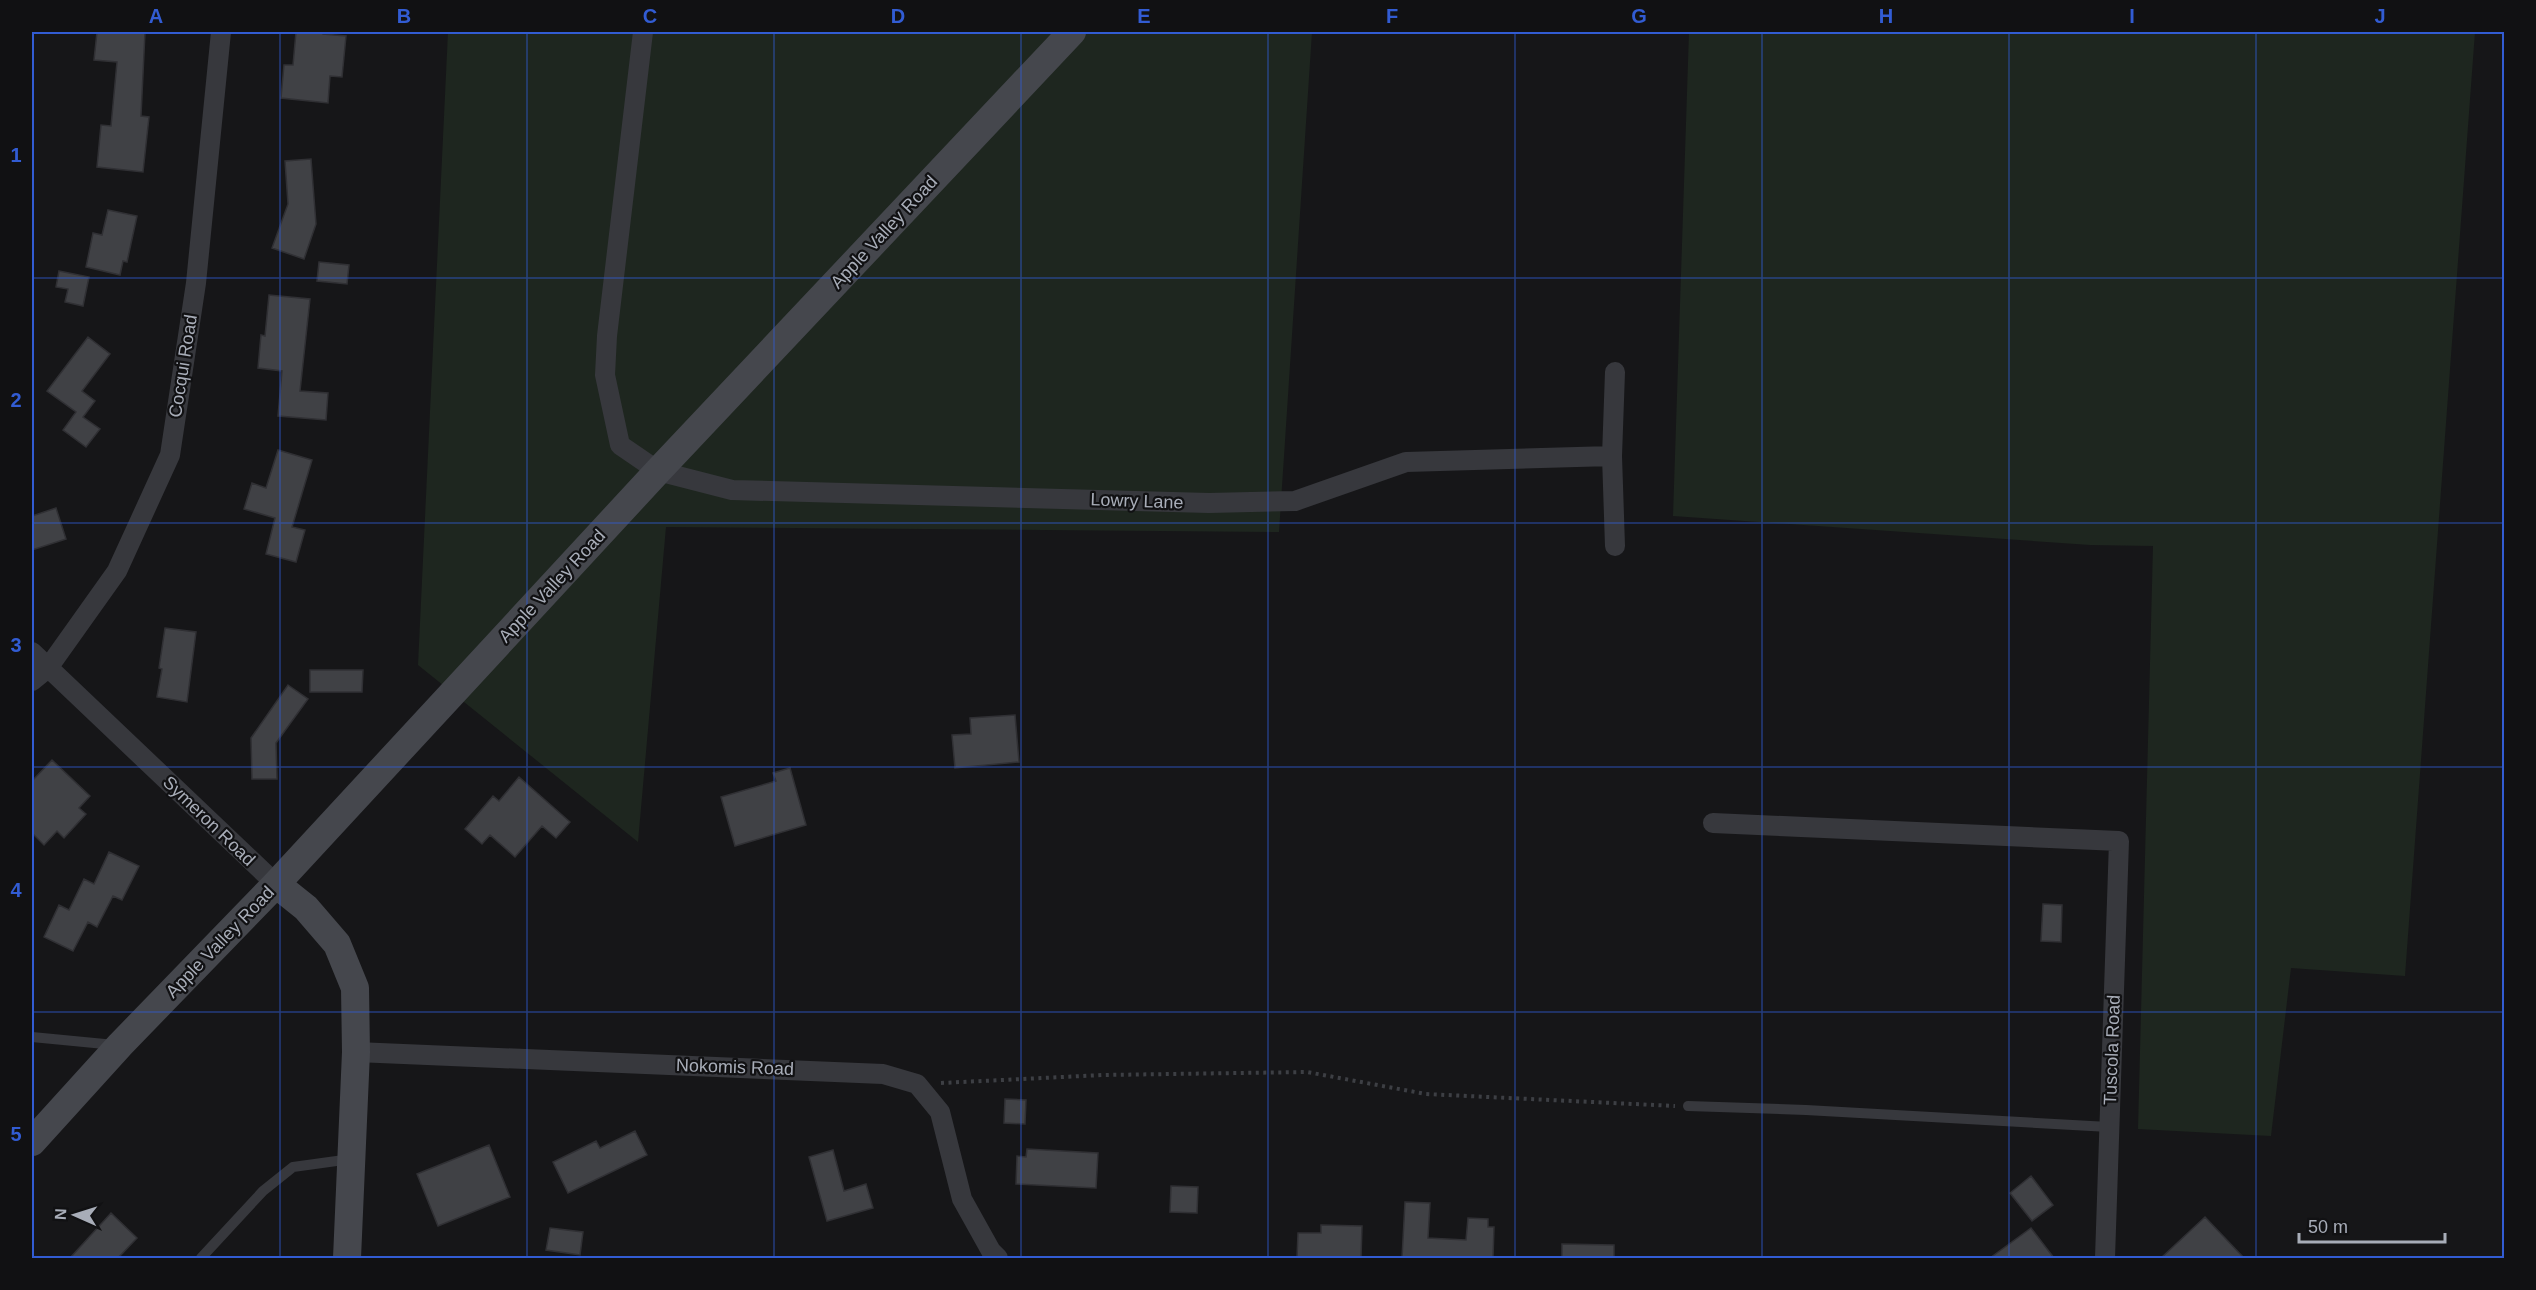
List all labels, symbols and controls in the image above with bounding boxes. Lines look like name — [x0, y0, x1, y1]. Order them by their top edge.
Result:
text: A — [149, 5, 163, 27]
text: B — [397, 5, 411, 27]
text: C — [643, 5, 657, 27]
text: D — [891, 5, 905, 27]
text: E — [1137, 5, 1151, 27]
text: F — [1386, 5, 1398, 27]
text: G — [1631, 5, 1647, 27]
text: H — [1879, 5, 1893, 27]
text: I — [2129, 5, 2135, 27]
text: J — [2374, 5, 2386, 27]
text: 1 — [10, 144, 22, 166]
street label: Apple Valley Road — [827, 172, 941, 292]
street label: Cocqui Road — [165, 313, 201, 419]
text: 2 — [10, 389, 22, 411]
street label: Lowry Lane — [1090, 489, 1184, 513]
street label: Apple Valley Road — [495, 526, 609, 646]
text: 3 — [10, 634, 22, 656]
street label: Symeron Road — [159, 772, 259, 870]
text: 4 — [10, 879, 22, 901]
street label: Apple Valley Road — [162, 882, 278, 1002]
street label: Tuscola Road — [2100, 994, 2124, 1106]
street label: Nokomis Road — [676, 1055, 794, 1079]
text: 5 — [10, 1123, 22, 1145]
north arrow — [45, 1185, 105, 1245]
scale bar — [2299, 1206, 2444, 1244]
text: N — [52, 1208, 69, 1220]
text: 50 m — [2308, 1217, 2348, 1237]

